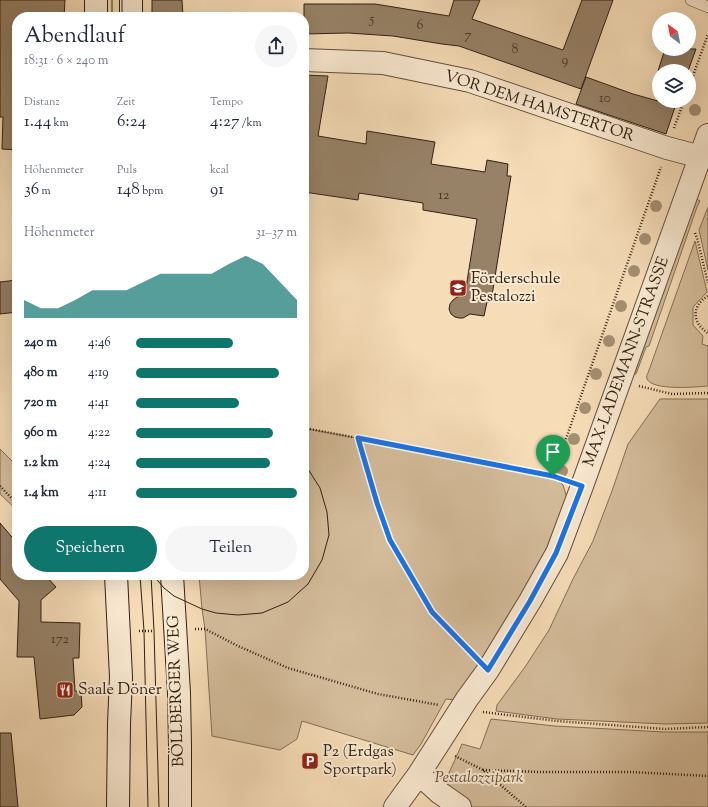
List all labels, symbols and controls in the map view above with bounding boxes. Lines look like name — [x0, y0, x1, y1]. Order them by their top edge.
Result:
house number: 5 — [369, 10, 375, 30]
north arrow — [652, 12, 696, 56]
map controls — [652, 12, 696, 108]
house number: 6 — [417, 16, 424, 36]
text: Abendlauf — [24, 21, 125, 53]
button: share — [255, 25, 297, 67]
house number: 7 — [464, 26, 472, 46]
house number: 8 — [512, 40, 519, 60]
house number: 9 — [562, 51, 569, 71]
text: 18:31 · 6 × 240 m — [24, 52, 109, 70]
button: layers — [652, 64, 696, 108]
street label: VOR DEM HAMSTERTOR — [441, 65, 637, 149]
house number: 10 — [599, 89, 611, 109]
text: Distanz — [24, 94, 60, 110]
text: Zeit — [117, 94, 135, 110]
text: Tempo — [210, 94, 243, 110]
text: 1.44 — [24, 110, 51, 134]
text: 6:24 — [117, 110, 146, 134]
text: 4:27 — [210, 110, 239, 134]
text: km — [51, 115, 69, 131]
text: /km — [239, 115, 262, 131]
text: Höhenmeter — [24, 162, 84, 178]
text: Puls — [117, 162, 137, 178]
text: kcal — [210, 162, 229, 178]
text: 36 — [24, 178, 39, 202]
text: 148 — [117, 178, 140, 202]
text: 91 — [210, 178, 224, 202]
text: m — [39, 183, 51, 199]
text: bpm — [140, 183, 163, 199]
house number: 12 — [438, 186, 450, 206]
text: Höhenmeter — [24, 224, 95, 242]
text: 31–37 m — [256, 224, 297, 242]
street label: MAX-LADEMANN-STRASSE — [578, 254, 676, 470]
place label: Förderschule Pestalozzi — [471, 268, 560, 309]
school or university icon: Förderschule Pestalozzi — [448, 278, 468, 298]
text: 240 m — [24, 334, 57, 352]
text: 4:46 — [88, 334, 111, 352]
text: 480 m — [24, 364, 57, 382]
text: 4:19 — [88, 364, 109, 382]
text: 720 m — [24, 394, 57, 412]
text: 4:41 — [88, 394, 109, 412]
text: 960 m — [24, 424, 57, 442]
text: 4:22 — [88, 424, 110, 442]
pin — [536, 435, 570, 476]
icon: arrive — [542, 441, 564, 463]
text: 1.2 km — [24, 454, 58, 472]
text: 4:24 — [88, 454, 111, 472]
text: 1.4 km — [24, 484, 59, 502]
text: 4:11 — [88, 484, 107, 502]
button: Speichern — [24, 526, 157, 572]
button: Teilen — [165, 526, 297, 572]
street label: BÖLLBERGER WEG — [163, 615, 191, 767]
house number: 172 — [51, 630, 70, 650]
place label: Saale Döner — [78, 679, 162, 702]
restaurant icon: Saale Döner — [55, 680, 75, 700]
place label: P2 (Erdgas Sportpark) — [323, 741, 397, 782]
parking icon: P2 (Erdgas Sportpark) — [300, 751, 320, 771]
park label: Pestalozzipark — [435, 767, 523, 790]

